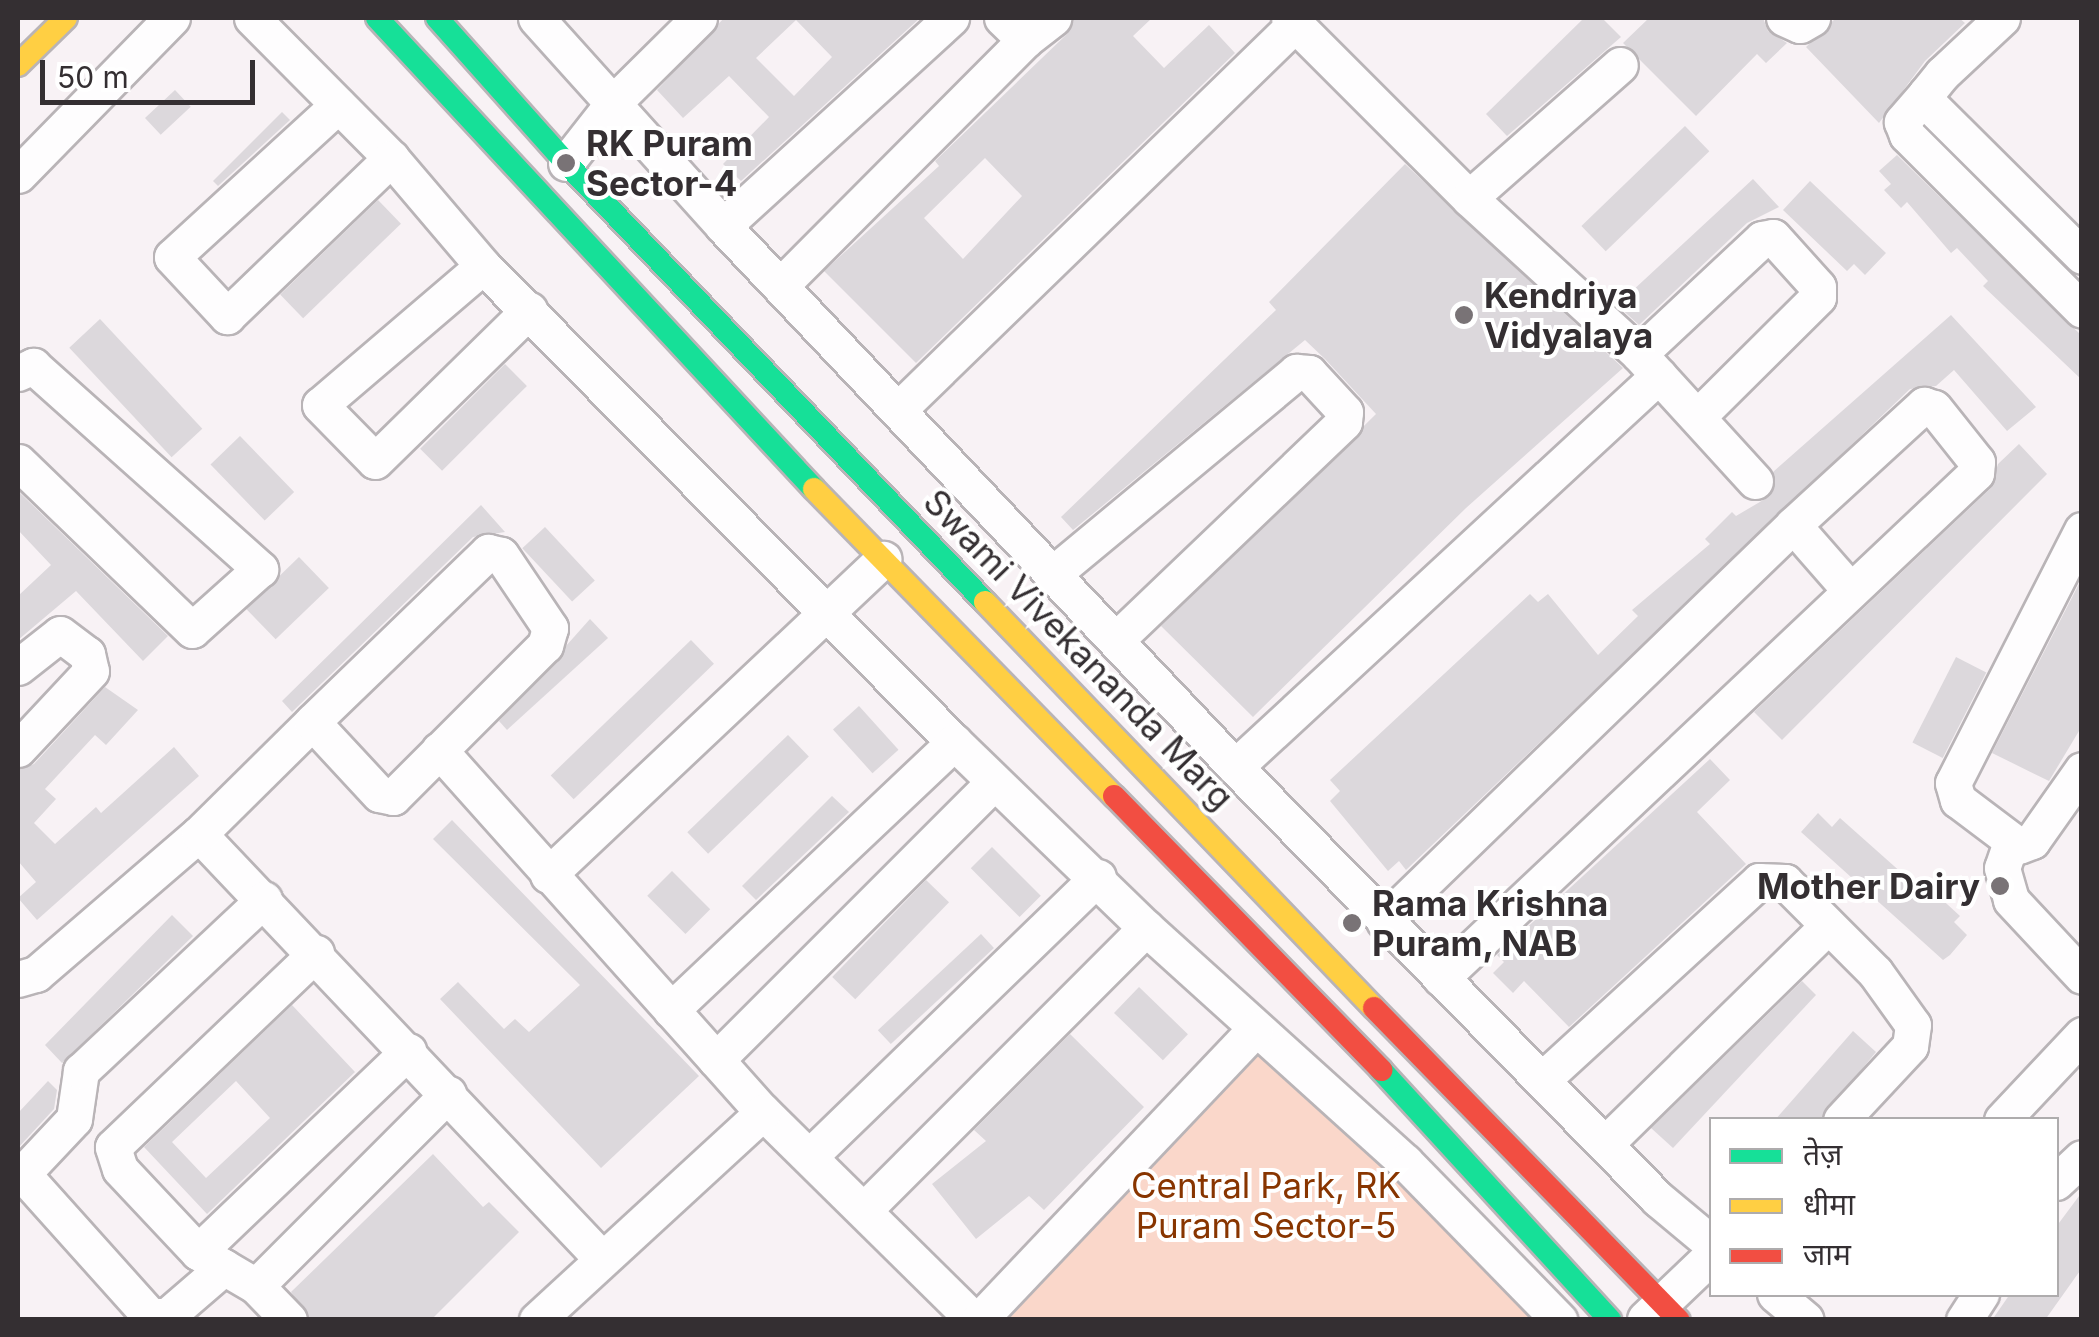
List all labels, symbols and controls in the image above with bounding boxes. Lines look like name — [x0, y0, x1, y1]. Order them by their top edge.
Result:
scale bar — [45, 40, 260, 102]
text: 50 m — [57, 59, 129, 95]
place label: RK Puram Sector-4 — [586, 122, 753, 204]
marker: RK Puram Sector-4 — [555, 152, 577, 174]
place label: Kendriya Vidyalaya — [1484, 274, 1653, 356]
marker: Kendriya Vidyalaya — [1453, 304, 1475, 326]
street label: Swami Vivekananda Marg — [915, 481, 1243, 817]
place label: Mother Dairy — [1757, 865, 1980, 907]
marker: Mother Dairy — [1989, 875, 2011, 897]
place label: Rama Krishna Puram, NAB — [1372, 882, 1608, 964]
marker: Rama Krishna Puram, NAB — [1341, 912, 1363, 934]
legend — [1709, 1117, 2059, 1297]
text: तेज़ — [1803, 1136, 1842, 1172]
park label: Central Park, RK Puram Sector-5 — [1131, 1164, 1401, 1246]
text: धीमा — [1803, 1186, 1855, 1222]
text: जाम — [1803, 1236, 1851, 1272]

